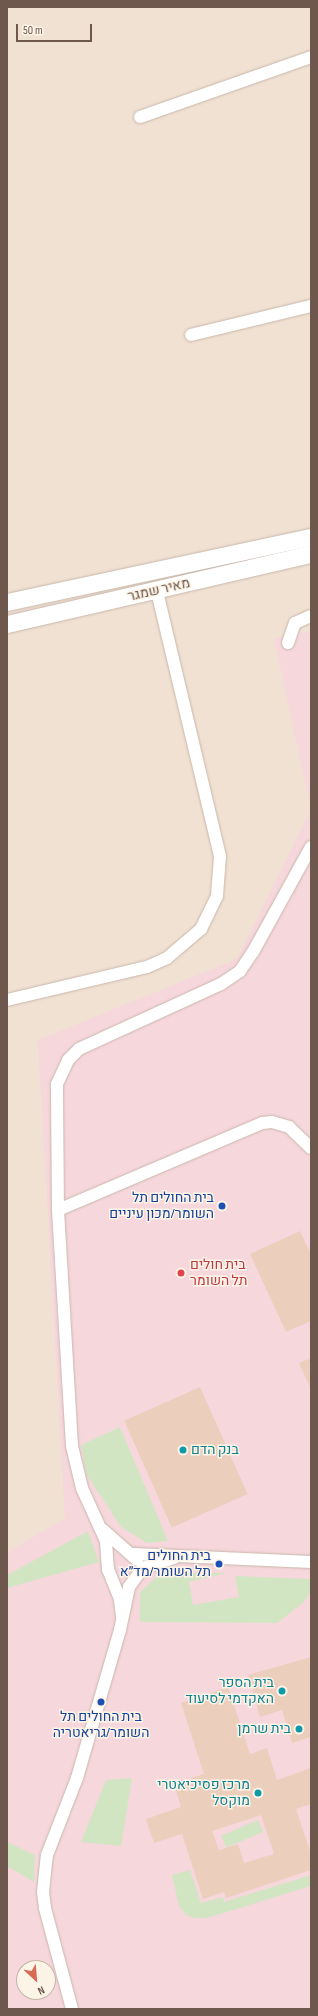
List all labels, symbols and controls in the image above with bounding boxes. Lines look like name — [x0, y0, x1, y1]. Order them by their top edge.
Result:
scale bar — [18, 16, 94, 42]
text: 50 m — [23, 23, 43, 38]
street label: מאיר שמגר — [126, 575, 192, 605]
place label: בית החולים תל השומר/מכון עיניים — [109, 1190, 214, 1222]
marker: בית החולים תל השומר/מכון עיניים — [217, 1201, 227, 1211]
place label: בית חולים תל השומר — [190, 1257, 247, 1290]
marker: בית חולים תל השומר — [175, 1267, 187, 1279]
place label: בנק הדם — [191, 1442, 239, 1458]
marker: בנק הדם — [178, 1445, 188, 1455]
place label: בית החולים תל השומר/מד״א — [120, 1548, 211, 1580]
marker: בית החולים תל השומר/מד״א — [214, 1559, 224, 1569]
place label: בית הספר האקדמי לסיעוד — [186, 1675, 274, 1708]
marker: בית הספר האקדמי לסיעוד — [277, 1686, 287, 1696]
marker: בית החולים תל השומר/גריאטריה — [96, 1697, 106, 1707]
place label: בית החולים תל השומר/גריאטריה — [53, 1709, 149, 1742]
place label: בית שרמן — [238, 1721, 291, 1737]
marker: בית שרמן — [294, 1724, 304, 1734]
place label: מרכז פסיכיאטרי מוקסל — [157, 1777, 250, 1810]
marker: מרכז פסיכיאטרי מוקסל — [253, 1788, 263, 1798]
north arrow — [16, 1960, 56, 2000]
text: N — [36, 1983, 47, 1997]

